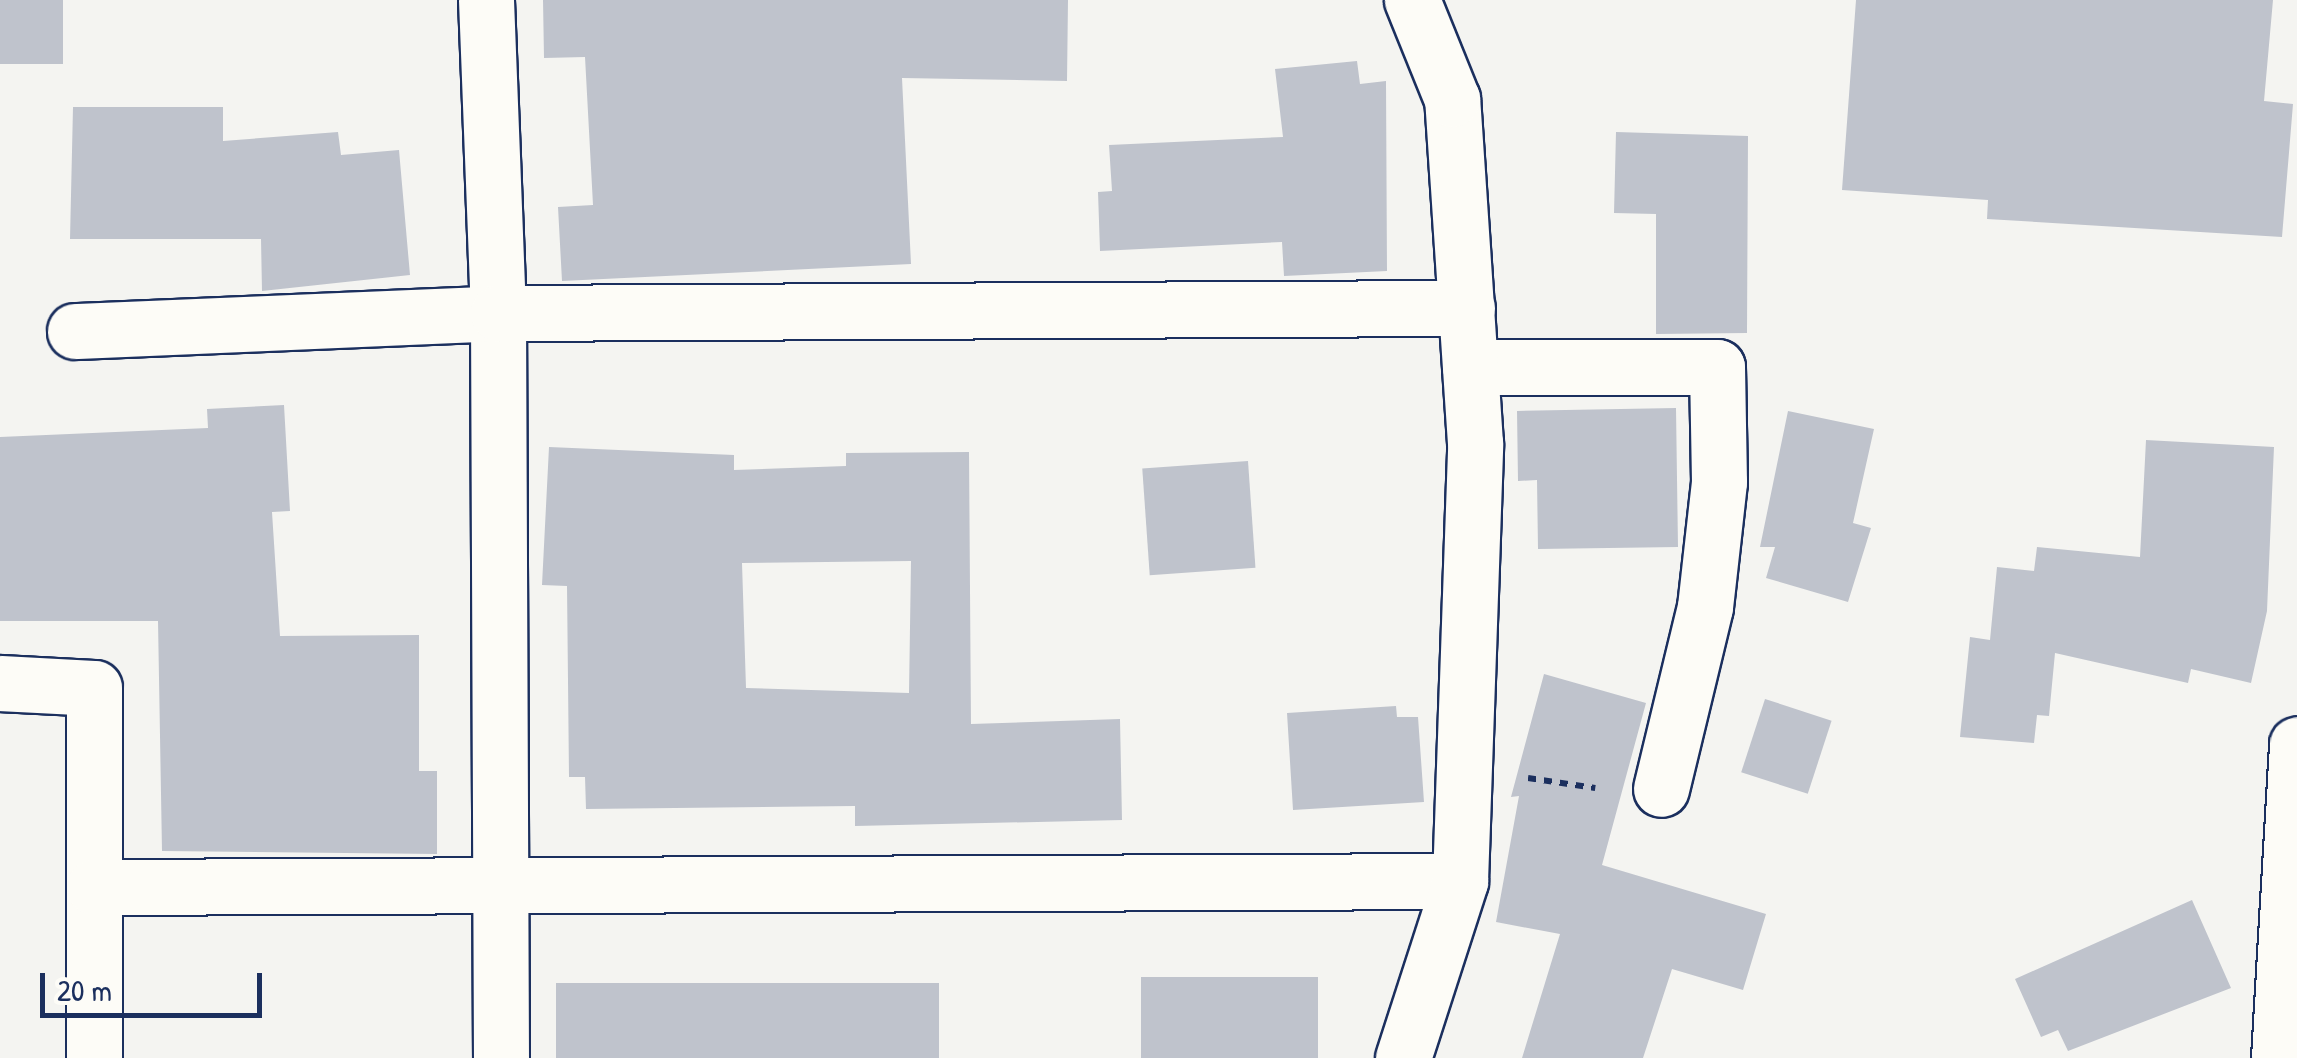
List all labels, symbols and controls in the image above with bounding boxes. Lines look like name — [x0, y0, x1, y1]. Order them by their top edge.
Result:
scale bar — [45, 953, 268, 1015]
text: 20 m — [57, 970, 112, 1010]

